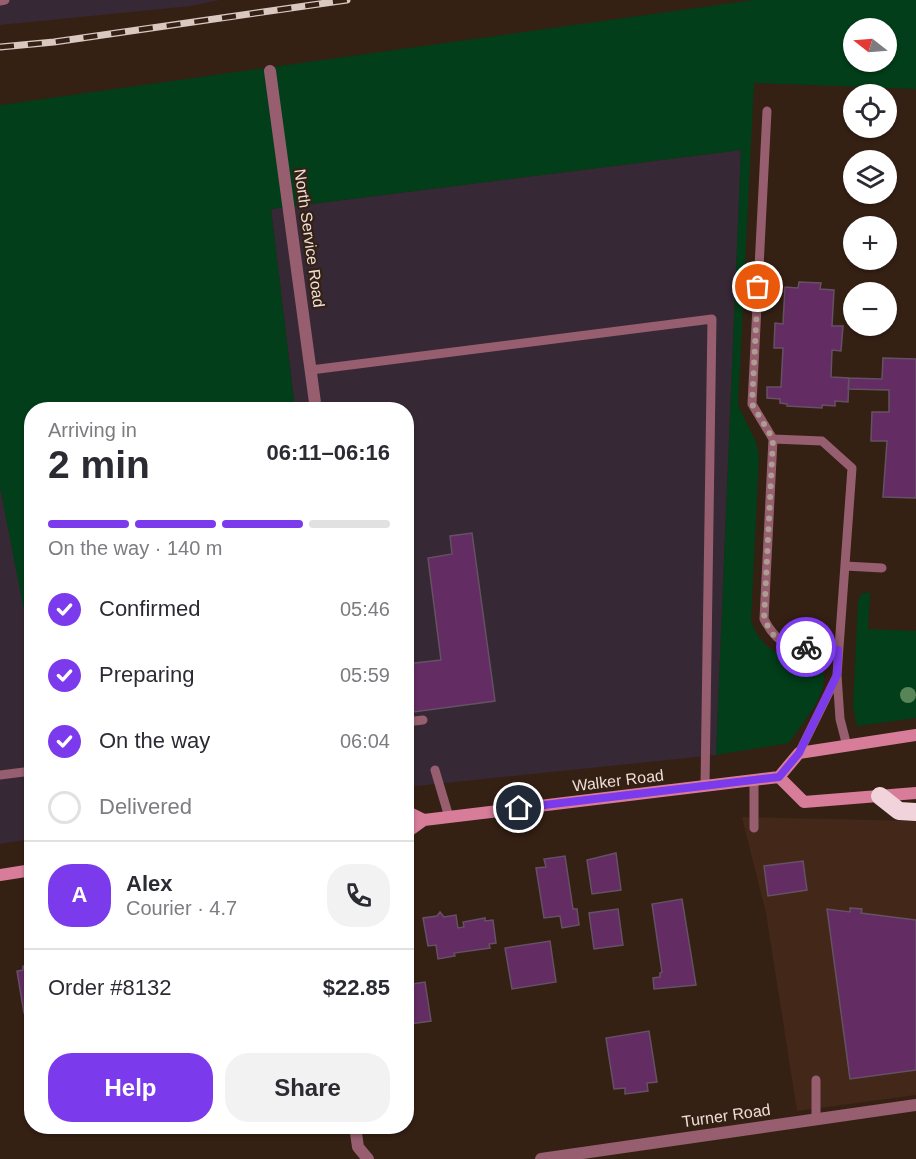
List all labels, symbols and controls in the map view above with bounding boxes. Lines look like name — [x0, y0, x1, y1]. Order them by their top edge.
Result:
north arrow — [843, 18, 897, 72]
map controls — [843, 18, 897, 336]
button: locate — [843, 84, 897, 138]
button: layers — [843, 150, 897, 204]
street label: North Service Road — [291, 168, 328, 308]
button: + — [843, 216, 897, 270]
pin — [732, 261, 783, 312]
icon: bag — [741, 270, 774, 303]
button: − — [843, 282, 897, 336]
text: Arriving in — [48, 419, 137, 441]
text: 06:11–06:16 — [266, 440, 390, 465]
text: 2 min — [48, 443, 150, 486]
text: On the way · 140 m — [48, 537, 223, 559]
icon: check — [48, 593, 81, 626]
text: Confirmed — [99, 596, 200, 621]
text: 05:46 — [340, 598, 390, 620]
courier — [776, 617, 836, 677]
icon: bike — [790, 631, 823, 664]
icon: check — [48, 659, 81, 692]
text: Preparing — [99, 662, 194, 687]
text: 05:59 — [340, 664, 390, 686]
icon: check — [48, 725, 81, 758]
text: On the way — [99, 728, 210, 753]
text: 06:04 — [340, 730, 390, 752]
street label: Walker Road — [571, 766, 665, 795]
pin — [493, 782, 544, 833]
icon: home — [502, 791, 535, 824]
text: Delivered — [99, 794, 192, 819]
button: phone — [327, 864, 390, 927]
text: Alex — [126, 871, 172, 896]
text: A — [72, 882, 87, 907]
text: Courier · 4.7 — [126, 897, 237, 919]
text: Order #8132 — [48, 975, 172, 1000]
text: $22.85 — [323, 975, 390, 1000]
button: Help — [48, 1053, 213, 1122]
button: Share — [225, 1053, 390, 1122]
street label: Turner Road — [681, 1101, 771, 1130]

